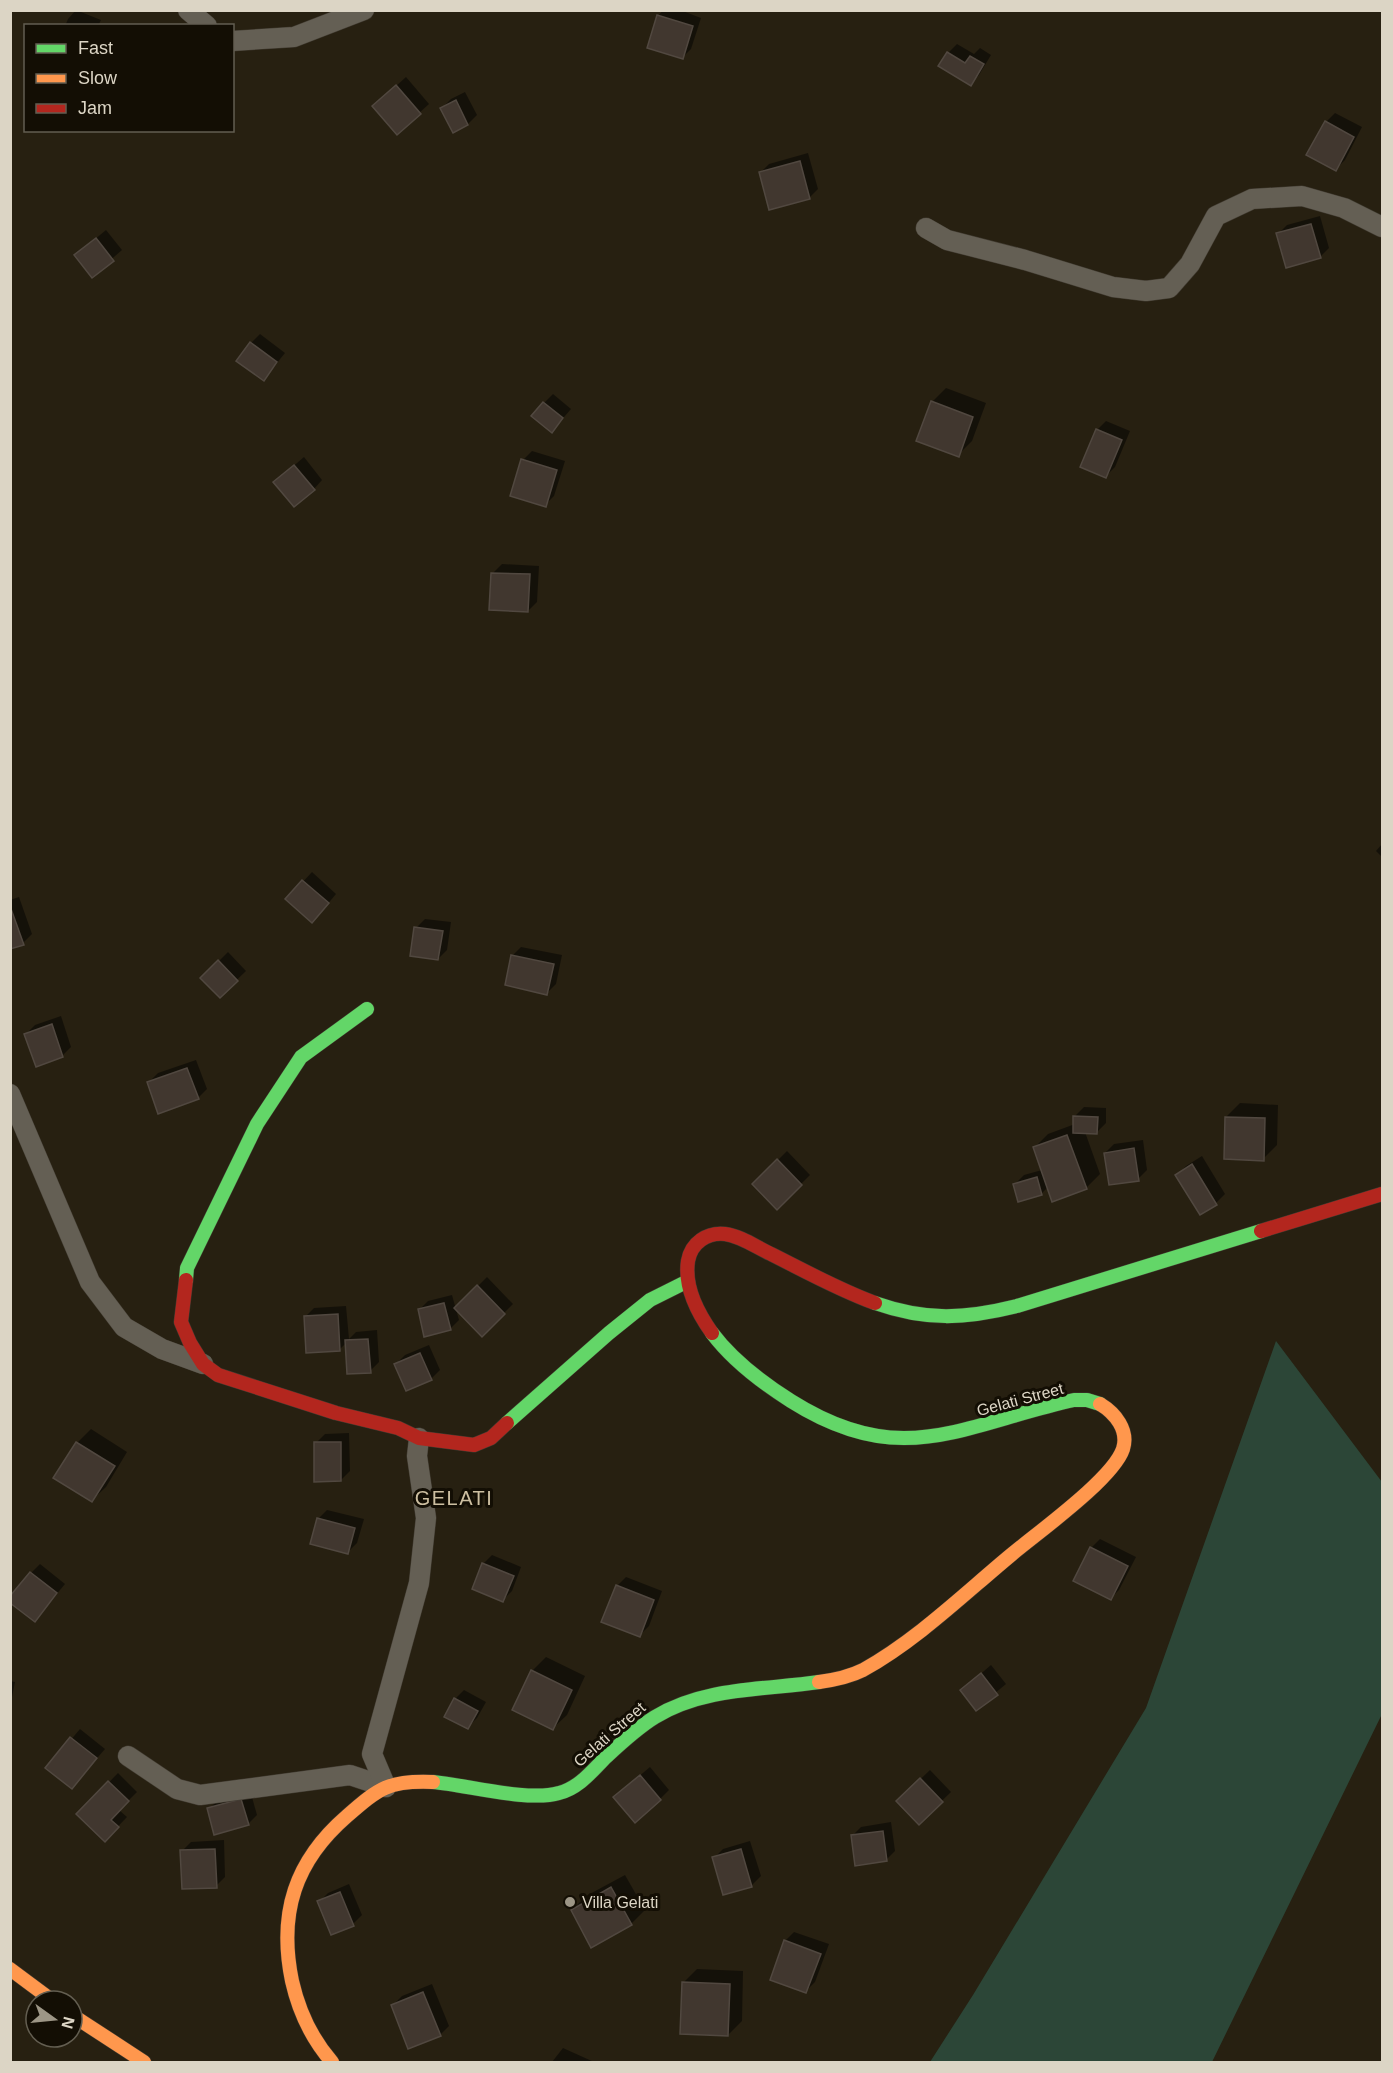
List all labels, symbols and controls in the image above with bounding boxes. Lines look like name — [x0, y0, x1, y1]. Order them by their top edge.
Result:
legend — [24, 24, 234, 132]
text: Fast — [78, 38, 113, 58]
text: Slow — [78, 68, 118, 88]
text: Jam — [78, 98, 112, 118]
street label: Gelati Street — [975, 1380, 1066, 1419]
district label: GELATI — [415, 1487, 493, 1509]
street label: Gelati Street — [570, 1698, 649, 1770]
place label: Villa Gelati — [582, 1894, 658, 1911]
marker: Villa Gelati — [563, 1895, 577, 1909]
north arrow — [24, 1989, 84, 2049]
text: N — [58, 2015, 78, 2031]

